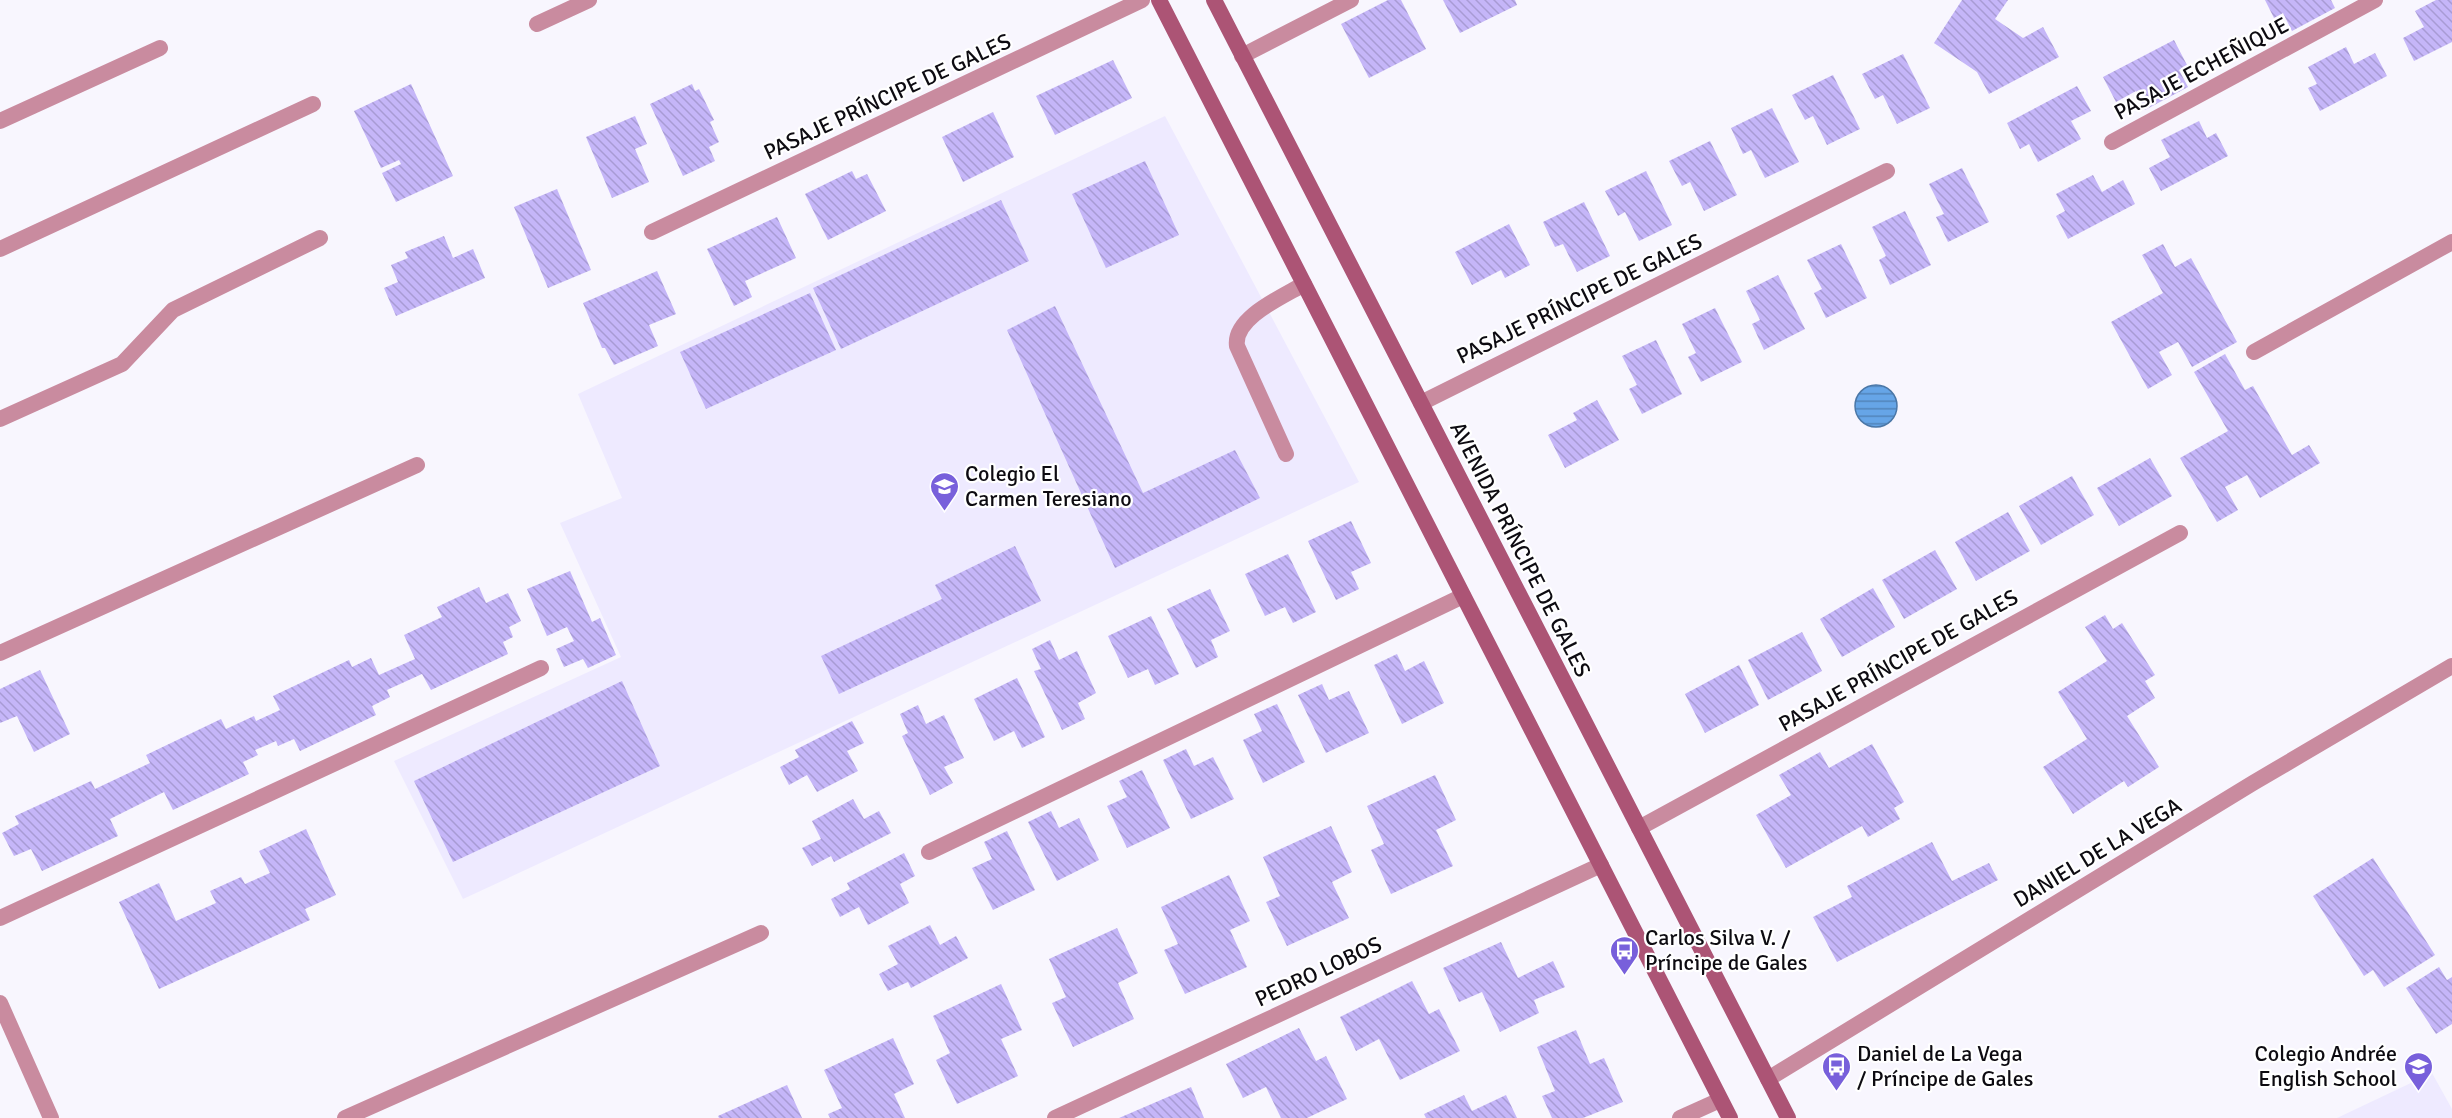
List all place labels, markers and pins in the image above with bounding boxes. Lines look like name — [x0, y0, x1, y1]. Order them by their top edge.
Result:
place label: Colegio El Carmen Teresiano — [965, 460, 1132, 512]
school or university icon: Colegio El Carmen Teresiano — [928, 470, 960, 512]
place label: Carlos Silva V. / Príncipe de Gales — [1645, 924, 1807, 976]
bus stop icon: Carlos Silva V. / Príncipe de Gales — [1608, 934, 1640, 976]
place label: Daniel de La Vega / Príncipe de Gales — [1857, 1040, 2033, 1092]
place label: Colegio Andrée English School — [2255, 1040, 2397, 1092]
bus stop icon: Daniel de La Vega / Príncipe de Gales — [1820, 1050, 1852, 1092]
school or university icon: Colegio Andrée English School — [2402, 1050, 2434, 1092]

